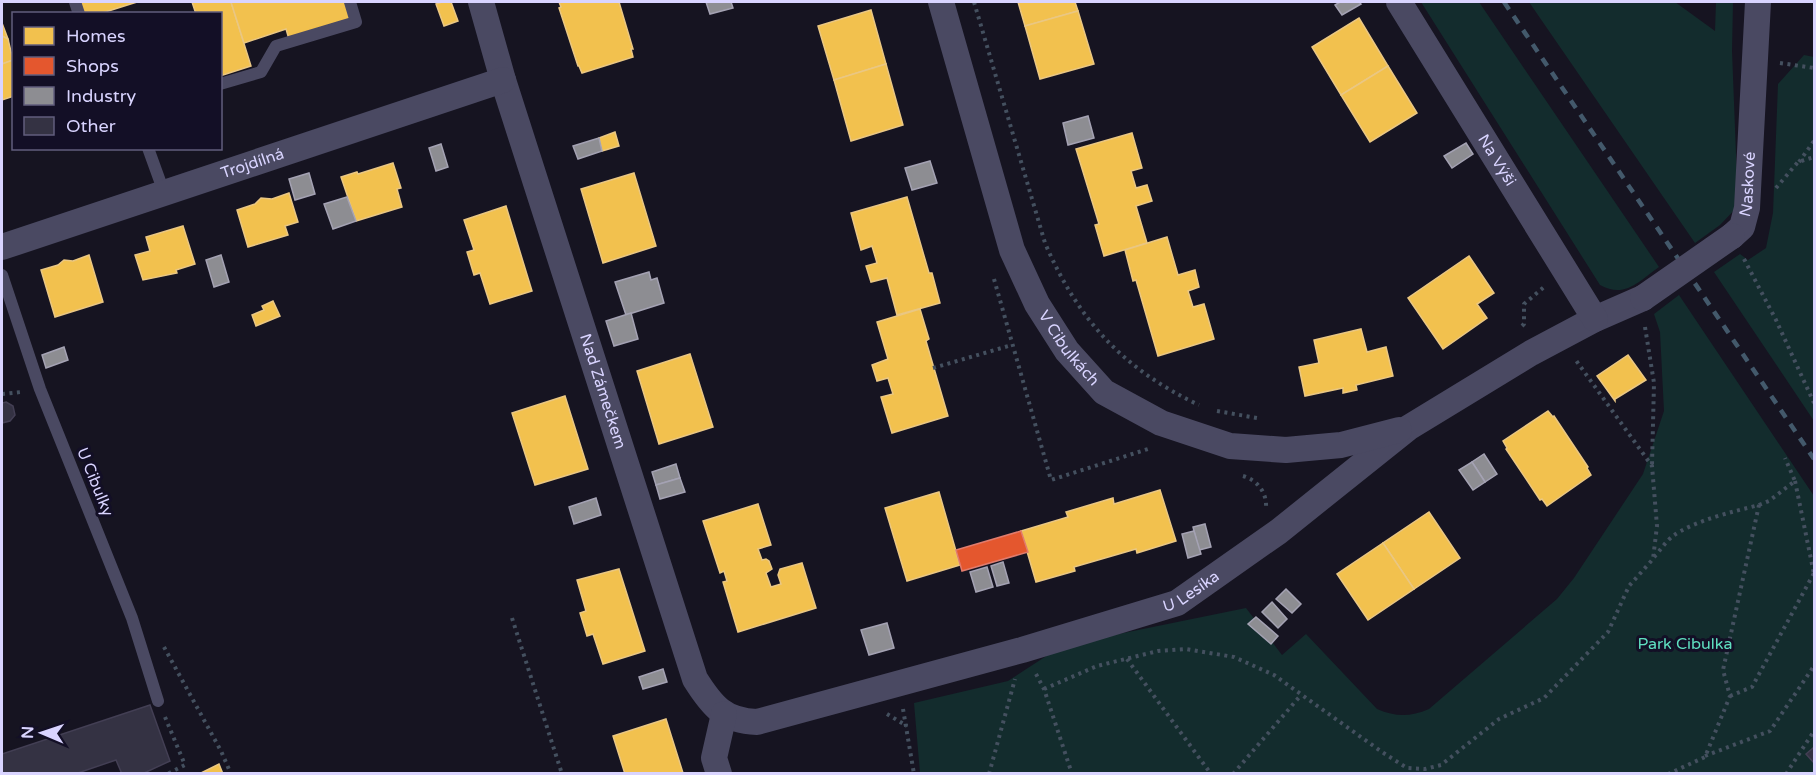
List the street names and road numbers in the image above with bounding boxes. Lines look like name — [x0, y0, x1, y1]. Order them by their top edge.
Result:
street label: Na Výši — [1473, 131, 1520, 190]
street label: Trojdílná — [218, 144, 287, 183]
street label: Naskové — [1735, 151, 1760, 219]
street label: V Cibulkách — [1034, 307, 1104, 390]
street label: Nad Zámečkem — [575, 331, 631, 452]
street label: U Cibulky — [72, 445, 118, 520]
street label: U Lesíka — [1160, 566, 1223, 617]

